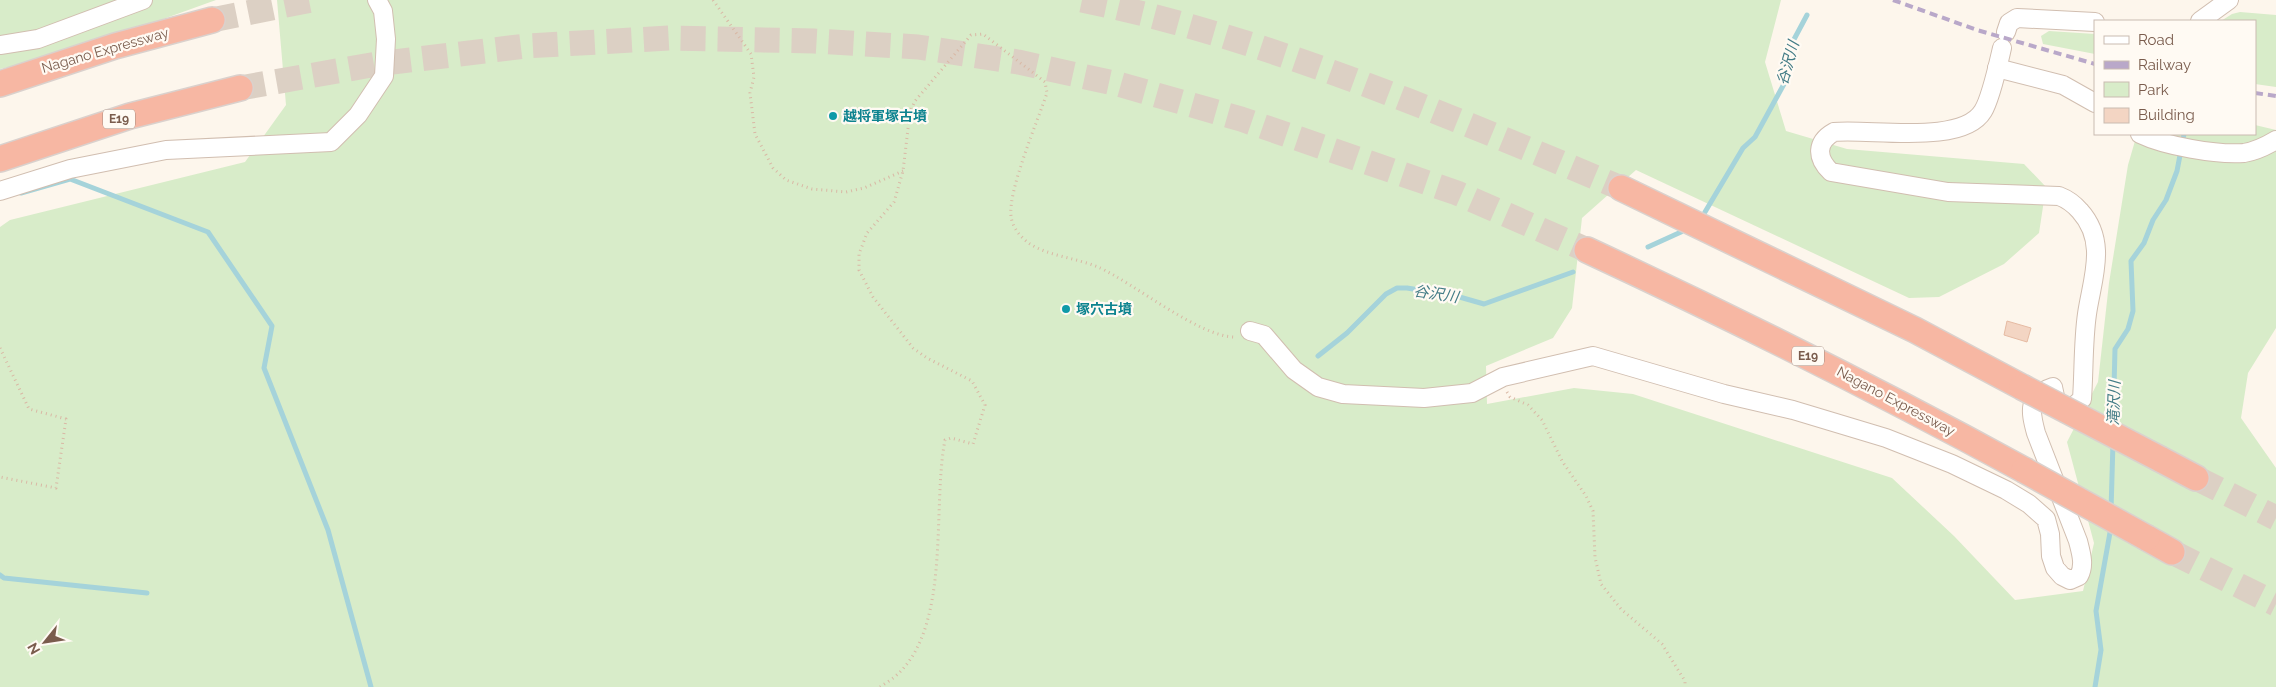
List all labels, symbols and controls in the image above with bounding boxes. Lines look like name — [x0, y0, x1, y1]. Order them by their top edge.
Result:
legend — [2094, 20, 2256, 135]
street label: Nagano Expressway — [40, 24, 171, 76]
text: Road — [2138, 31, 2174, 49]
water label: 谷沢川 — [1773, 37, 1803, 87]
text: Railway — [2138, 56, 2191, 74]
text: Park — [2138, 81, 2169, 99]
text: Building — [2138, 106, 2195, 124]
place label: 越将軍塚古墳 — [843, 108, 927, 124]
road number: E19 — [103, 110, 135, 128]
marker: 越将軍塚古墳 — [827, 110, 839, 122]
water label: 谷沢川 — [1412, 282, 1462, 307]
place label: 塚穴古墳 — [1076, 301, 1132, 317]
marker: 塚穴古墳 — [1060, 303, 1072, 315]
road number: E19 — [1792, 346, 1824, 366]
street label: Nagano Expressway — [1834, 363, 1958, 439]
water label: 滝沢川 — [2104, 378, 2124, 426]
north arrow — [20, 617, 70, 667]
text: N — [24, 640, 43, 657]

